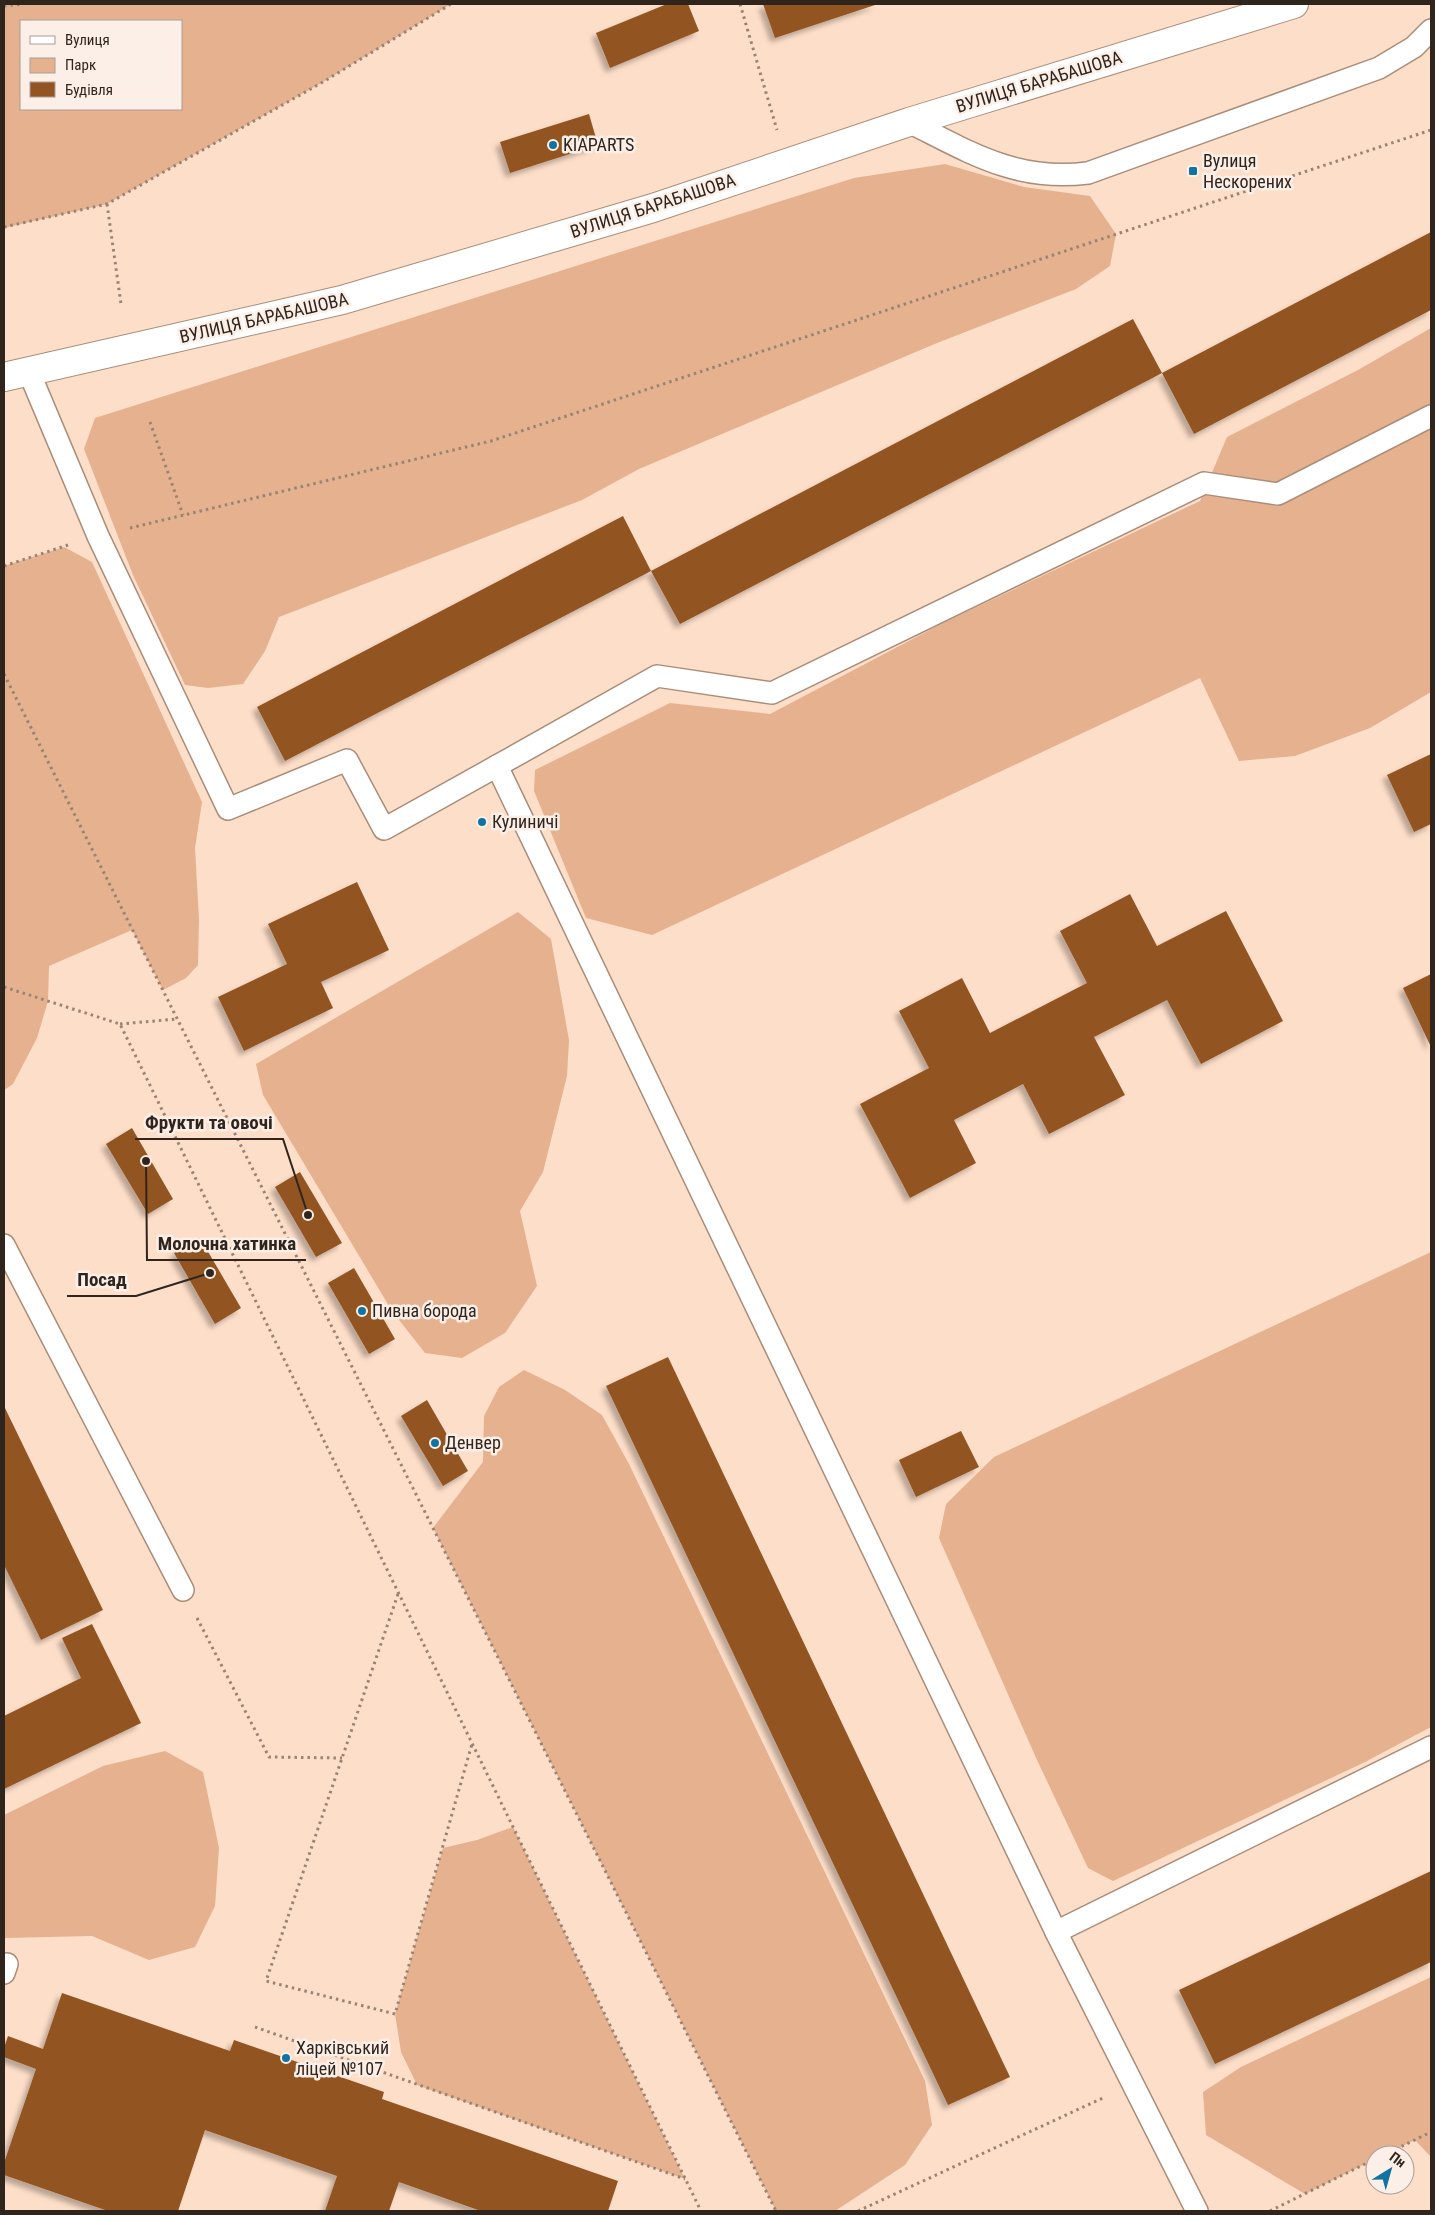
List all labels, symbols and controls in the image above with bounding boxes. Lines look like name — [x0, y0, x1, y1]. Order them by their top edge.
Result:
legend — [20, 20, 182, 110]
text: Вулиця — [65, 31, 110, 49]
street label: ВУЛИЦЯ БАРАБАШОВА — [953, 46, 1125, 117]
text: Парк — [65, 56, 96, 74]
text: Будівля — [65, 81, 113, 99]
place label: KIAPARTS — [563, 134, 634, 155]
marker: KIAPARTS — [547, 139, 559, 151]
place label: Вулиця Нескорених — [1203, 150, 1292, 192]
marker: Вулиця Нескорених — [1187, 165, 1199, 177]
street label: ВУЛИЦЯ БАРАБАШОВА — [568, 169, 739, 242]
street label: ВУЛИЦЯ БАРАБАШОВА — [177, 288, 351, 347]
place label: Кулиничі — [492, 811, 558, 832]
marker: Кулиничі — [476, 816, 488, 828]
callout: Фрукти та овочі — [135, 1105, 283, 1139]
text: Фрукти та овочі — [145, 1111, 273, 1134]
callout: Молочна хатинка — [147, 1226, 306, 1260]
text: Молочна хатинка — [158, 1232, 296, 1255]
callout: Посад — [67, 1262, 136, 1296]
text: Посад — [77, 1268, 127, 1291]
place label: Пивна борода — [372, 1300, 477, 1321]
marker: Пивна борода — [356, 1305, 368, 1317]
place label: Денвер — [445, 1432, 501, 1453]
marker: Денвер — [429, 1437, 441, 1449]
place label: Харківський ліцей №107 — [296, 2037, 389, 2079]
marker: Харківський ліцей №107 — [280, 2052, 292, 2064]
north arrow — [1365, 2145, 1415, 2195]
text: Пн — [1387, 2149, 1409, 2171]

